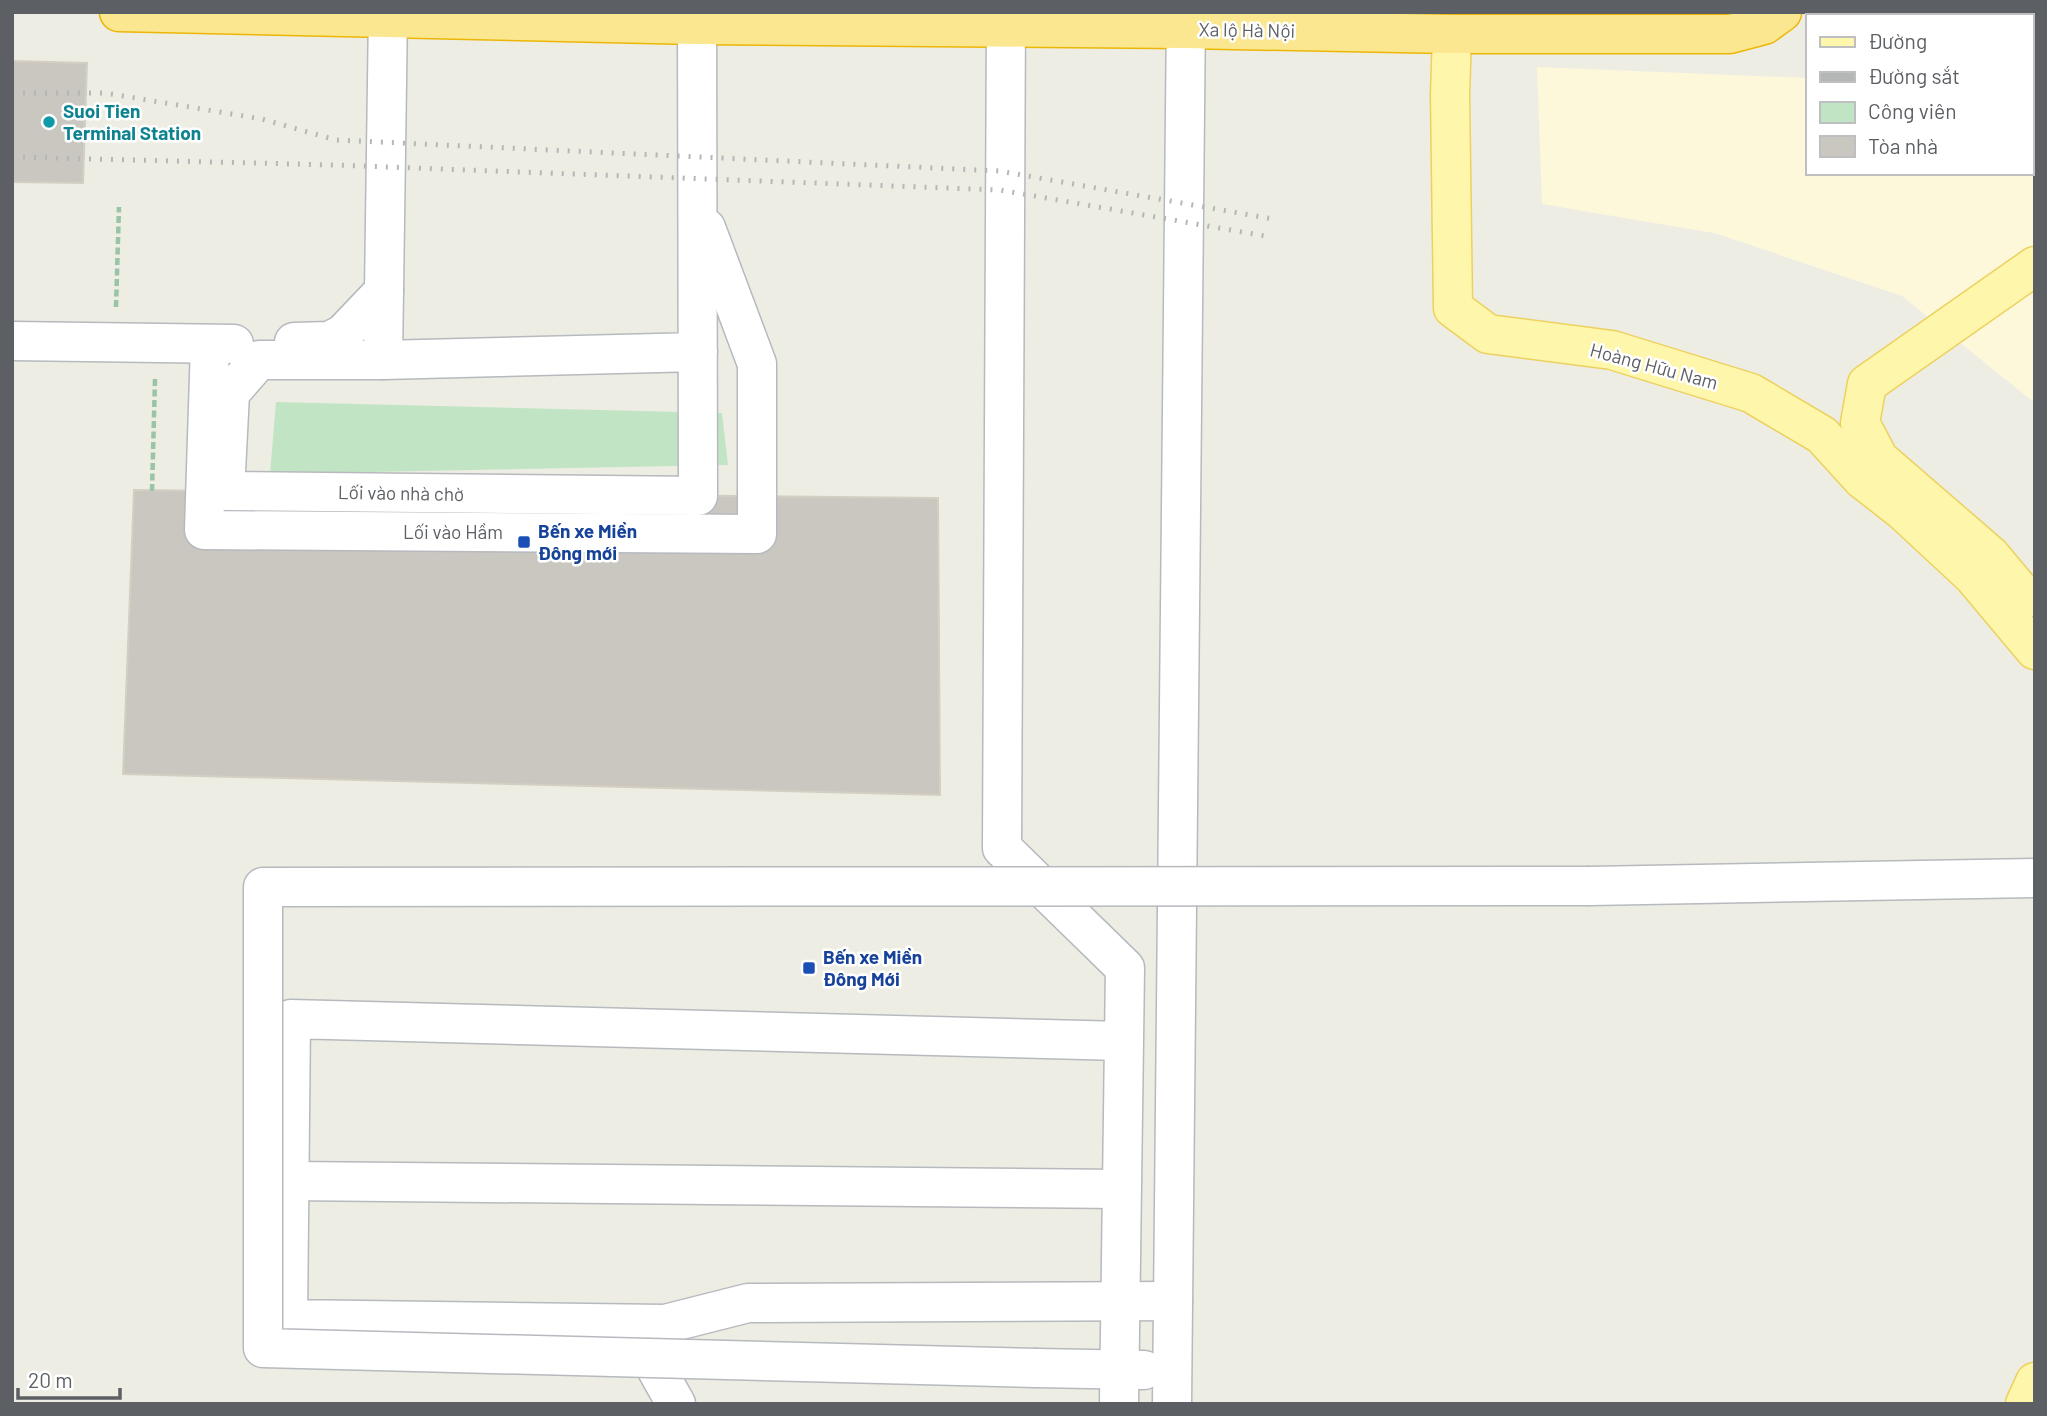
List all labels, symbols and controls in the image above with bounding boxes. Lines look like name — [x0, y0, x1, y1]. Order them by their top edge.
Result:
legend — [1806, 14, 2033, 175]
street label: Xa lộ Hà Nội — [1198, 17, 1296, 42]
text: Đường — [1868, 28, 1927, 53]
text: Đường sắt — [1868, 63, 1960, 88]
text: Công viên — [1868, 98, 1957, 123]
place label: Suoi Tien Terminal Station — [63, 99, 201, 144]
marker: Suoi Tien Terminal Station — [41, 114, 57, 130]
text: Tòa nhà — [1868, 133, 1938, 158]
street label: Hoàng Hữu Nam — [1588, 337, 1721, 394]
street label: Lối vào nhà chờ — [338, 480, 464, 505]
place label: Bến xe Miền Đông mới — [538, 519, 637, 564]
street label: Lối vào Hầm — [403, 520, 503, 543]
marker: Bến xe Miền Đông mới — [516, 534, 532, 550]
place label: Bến xe Miền Đông Mới — [823, 945, 922, 990]
marker: Bến xe Miền Đông Mới — [801, 960, 817, 976]
scale bar — [18, 1356, 119, 1400]
text: 20 m — [28, 1367, 73, 1392]

